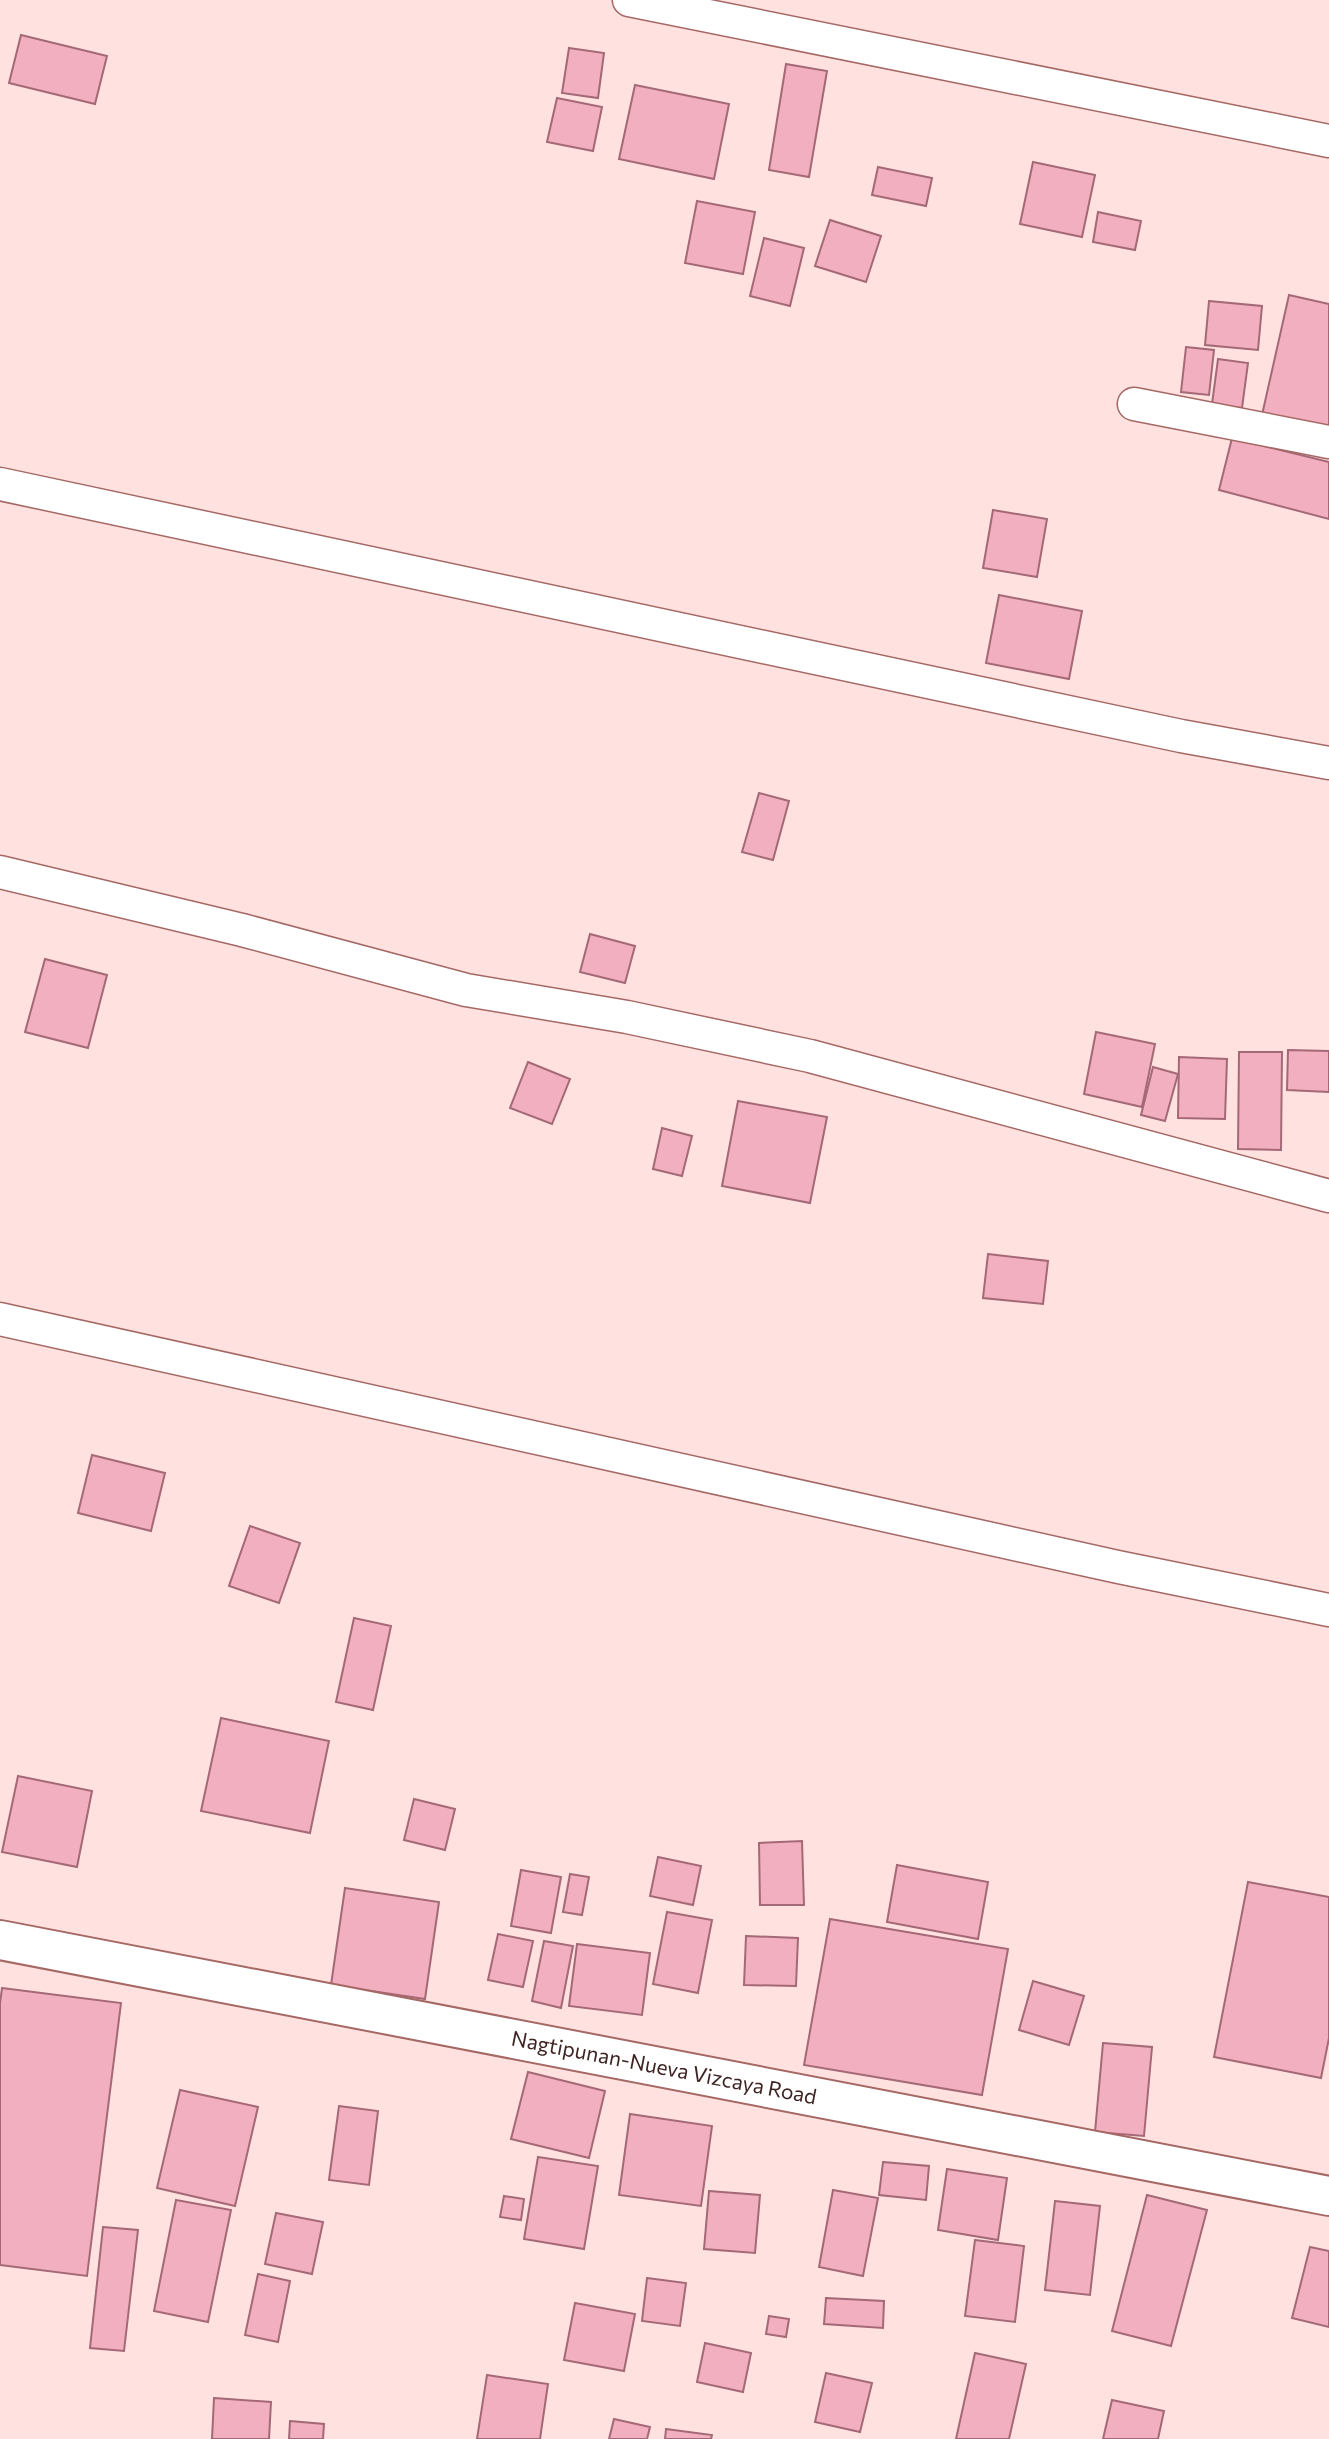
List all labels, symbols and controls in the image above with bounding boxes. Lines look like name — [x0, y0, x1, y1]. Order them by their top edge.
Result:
street label: Nagtipunan-Nueva Vizcaya Road — [510, 2025, 819, 2108]

